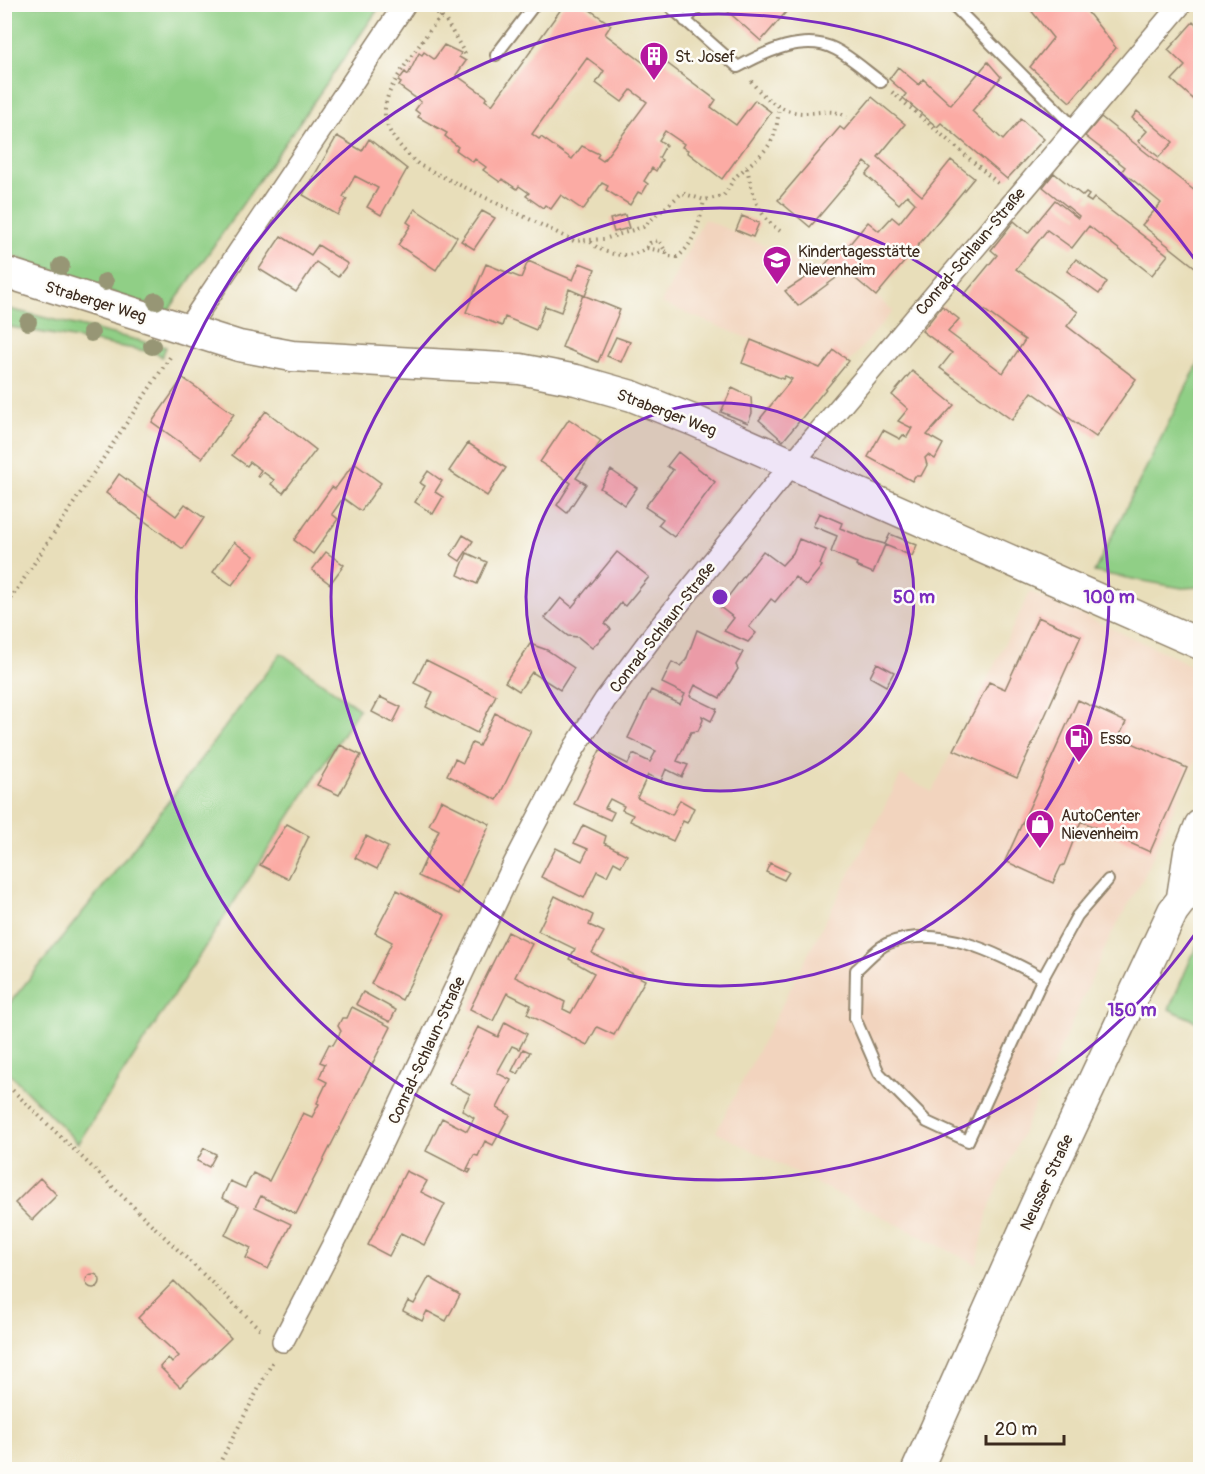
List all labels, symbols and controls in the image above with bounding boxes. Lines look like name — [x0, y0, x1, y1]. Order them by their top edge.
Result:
building icon: St. Josef — [638, 40, 670, 82]
place label: St. Josef — [675, 47, 736, 67]
street label: Conrad-Schlaun-Straße — [912, 184, 1030, 320]
place label: Kindertagesstätte Nievenheim — [798, 242, 920, 280]
school or university icon: Kindertagesstätte Nievenheim — [761, 244, 793, 286]
street label: Straberger Weg — [43, 277, 149, 327]
street label: Straberger Weg — [614, 385, 719, 441]
street label: Conrad-Schlaun-Straße — [605, 558, 720, 697]
text: 50 m — [893, 586, 935, 609]
text: 100 m — [1083, 586, 1135, 609]
centre of rings — [710, 587, 730, 607]
fuel station icon: Esso — [1063, 722, 1095, 764]
place label: Esso — [1100, 729, 1132, 749]
place label: AutoCenter Nievenheim — [1061, 806, 1141, 844]
shop icon: AutoCenter Nievenheim — [1024, 808, 1056, 850]
street label: Conrad-Schlaun-Straße — [384, 973, 470, 1127]
text: 150 m — [1108, 999, 1157, 1022]
street label: Neusser Straße — [1016, 1131, 1078, 1234]
scale bar — [986, 1408, 1064, 1446]
text: 20 m — [995, 1418, 1037, 1441]

